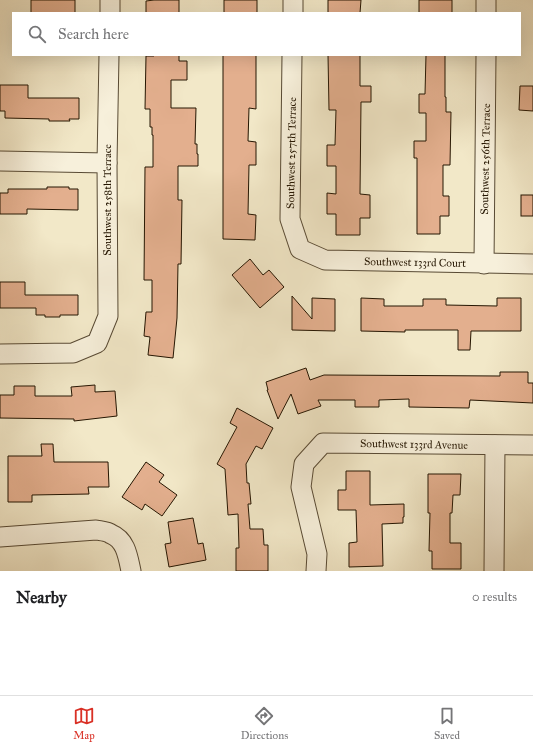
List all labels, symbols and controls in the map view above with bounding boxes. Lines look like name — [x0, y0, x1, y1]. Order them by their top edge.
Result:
search box — [12, 12, 521, 56]
icon: search — [26, 23, 48, 45]
text: Search here — [58, 25, 129, 43]
street label: Southwest 257th Terrace — [284, 97, 299, 209]
street label: Southwest 256th Terrace — [478, 103, 493, 215]
street label: Southwest 258th Terrace — [101, 144, 114, 256]
street label: Southwest 133rd Court — [364, 255, 466, 270]
street label: Southwest 133rd Avenue — [360, 437, 468, 452]
text: Nearby — [16, 587, 67, 608]
text: 0 results — [472, 589, 517, 605]
tab: Map — [73, 705, 95, 742]
tab: Directions — [241, 705, 288, 742]
tab: Saved — [434, 705, 460, 742]

